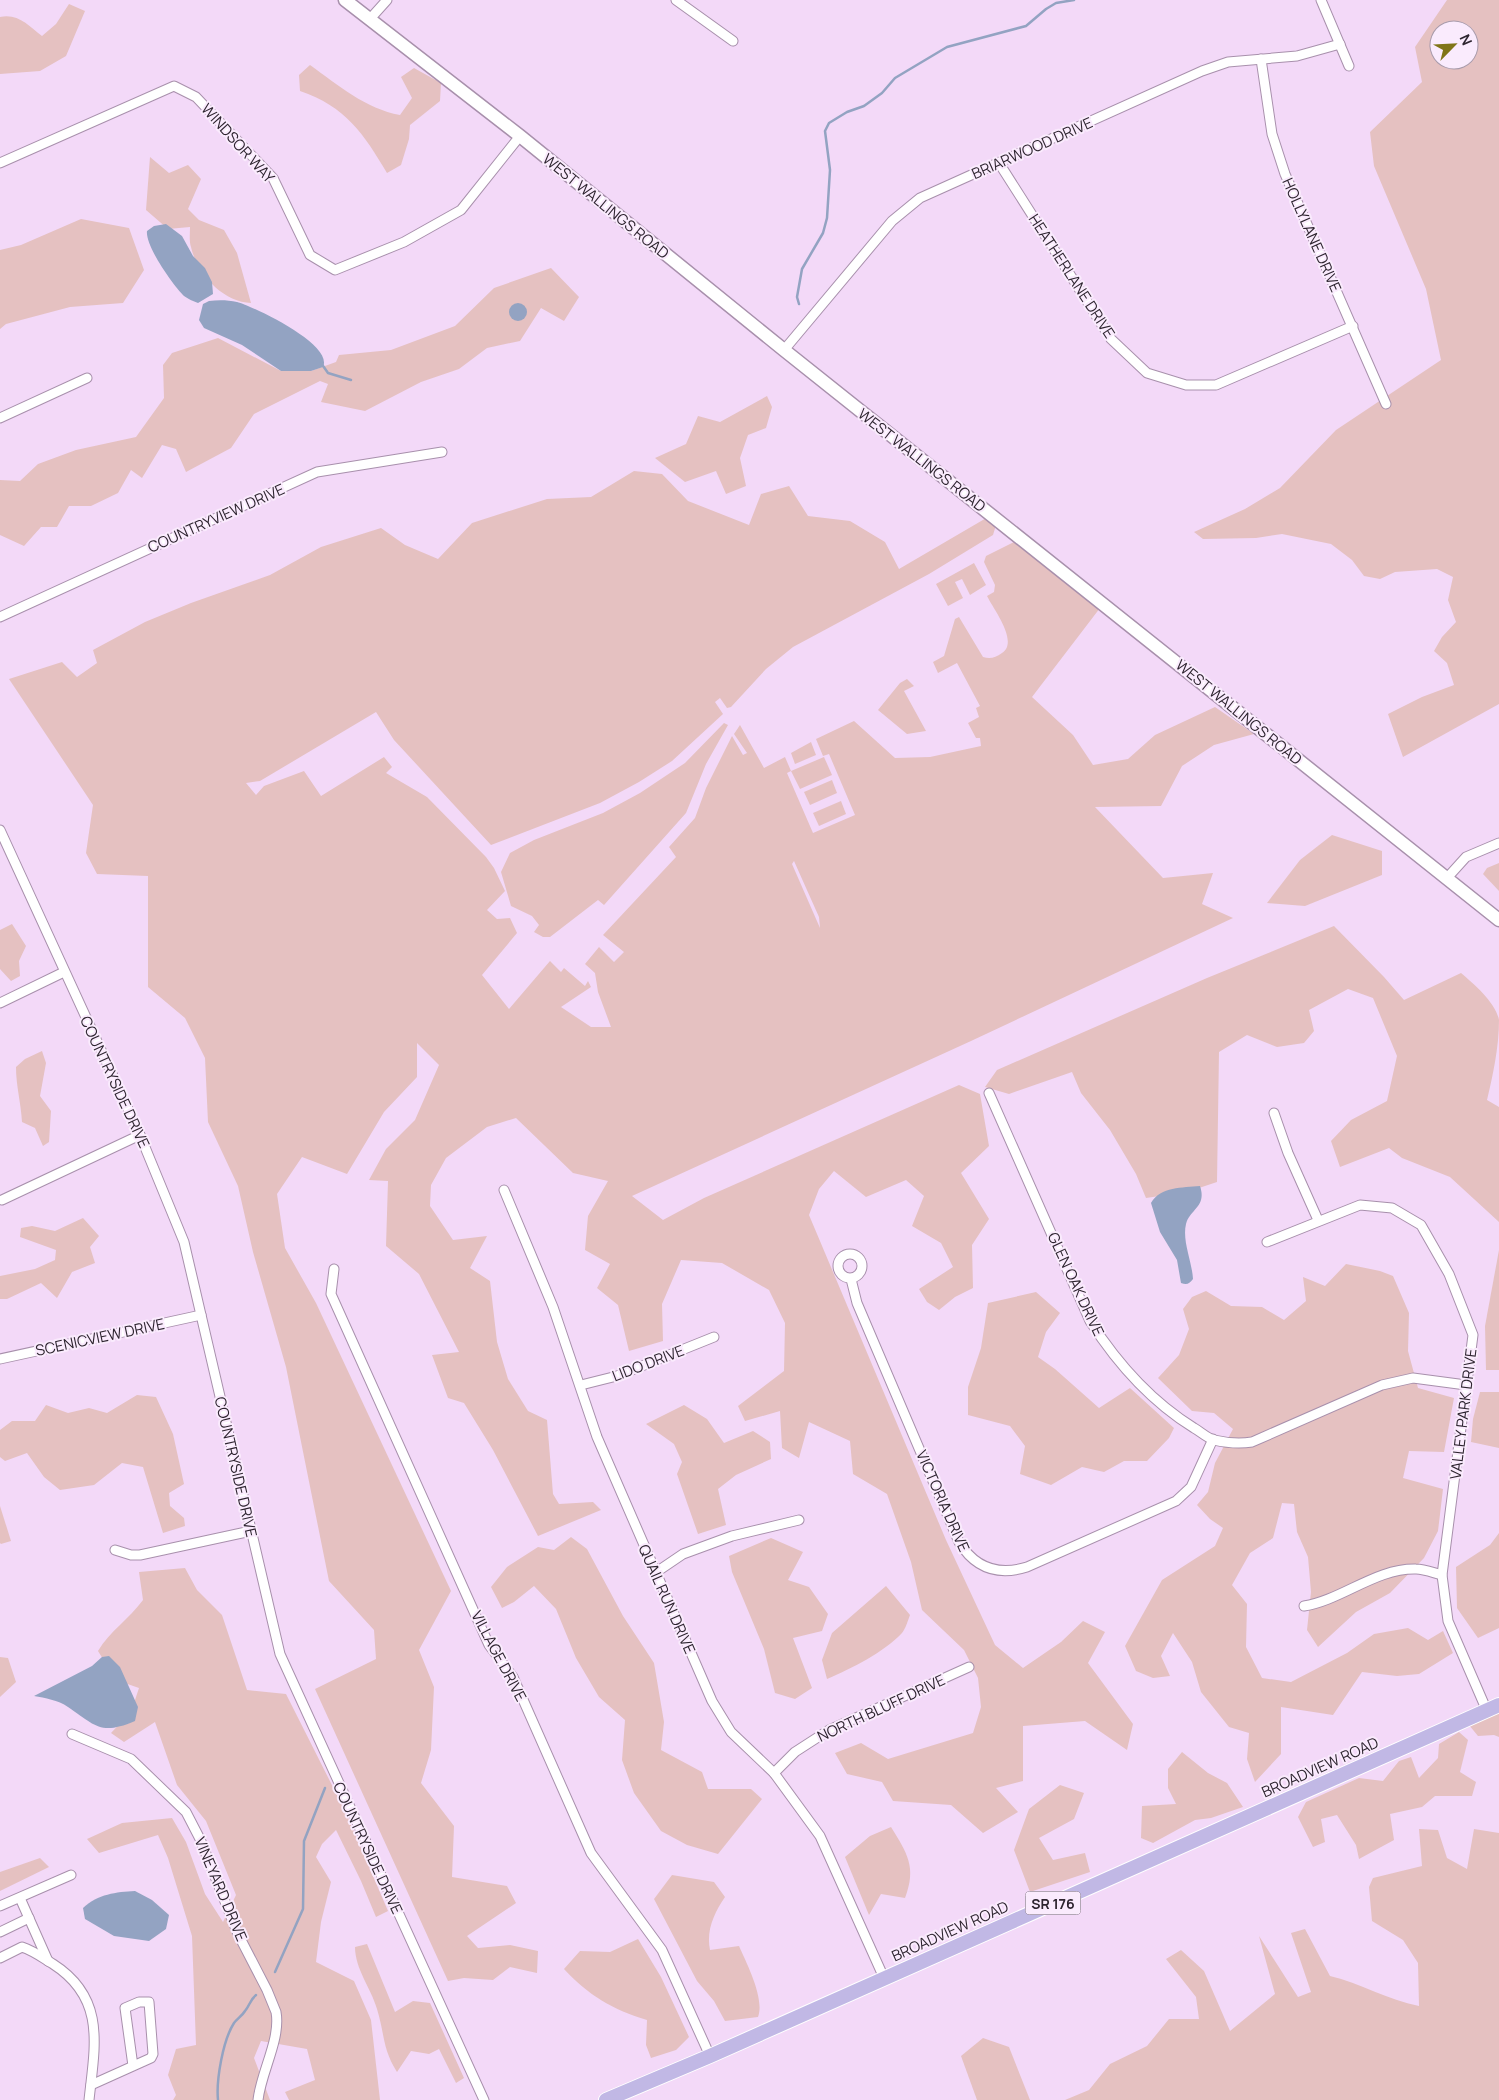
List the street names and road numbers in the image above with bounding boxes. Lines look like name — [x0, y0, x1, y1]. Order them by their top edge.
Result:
street label: WINDSOR WAY — [197, 99, 280, 188]
street label: BRIARWOOD DRIVE — [968, 112, 1096, 184]
street label: WEST WALLINGS ROAD — [538, 148, 674, 264]
street label: HOLLYLANE DRIVE — [1277, 175, 1347, 295]
street label: HEATHERLANE DRIVE — [1024, 210, 1120, 342]
street label: WEST WALLINGS ROAD — [854, 403, 990, 517]
street label: COUNTRYVIEW DRIVE — [144, 478, 288, 558]
street label: WEST WALLINGS ROAD — [1171, 654, 1307, 770]
street label: COUNTRYSIDE DRIVE — [75, 1013, 155, 1151]
street label: GLEN OAK DRIVE — [1043, 1229, 1109, 1339]
street label: SCENICVIEW DRIVE — [33, 1313, 167, 1361]
street label: LIDO DRIVE — [609, 1340, 687, 1386]
street label: VALLEY PARK DRIVE — [1445, 1347, 1481, 1481]
street label: COUNTRYSIDE DRIVE — [210, 1395, 262, 1539]
street label: VICTORIA DRIVE — [911, 1447, 975, 1555]
street label: QUAIL RUN DRIVE — [633, 1541, 701, 1657]
street label: VILLAGE DRIVE — [466, 1607, 532, 1705]
street label: NORTH BLUFF DRIVE — [814, 1669, 948, 1747]
street label: BROADVIEW ROAD — [1258, 1732, 1382, 1802]
street label: COUNTRYSIDE DRIVE — [328, 1779, 408, 1917]
street label: VINEYARD DRIVE — [190, 1834, 252, 1944]
road number: SR 176 — [1026, 1892, 1080, 1915]
street label: BROADVIEW ROAD — [888, 1896, 1012, 1966]

